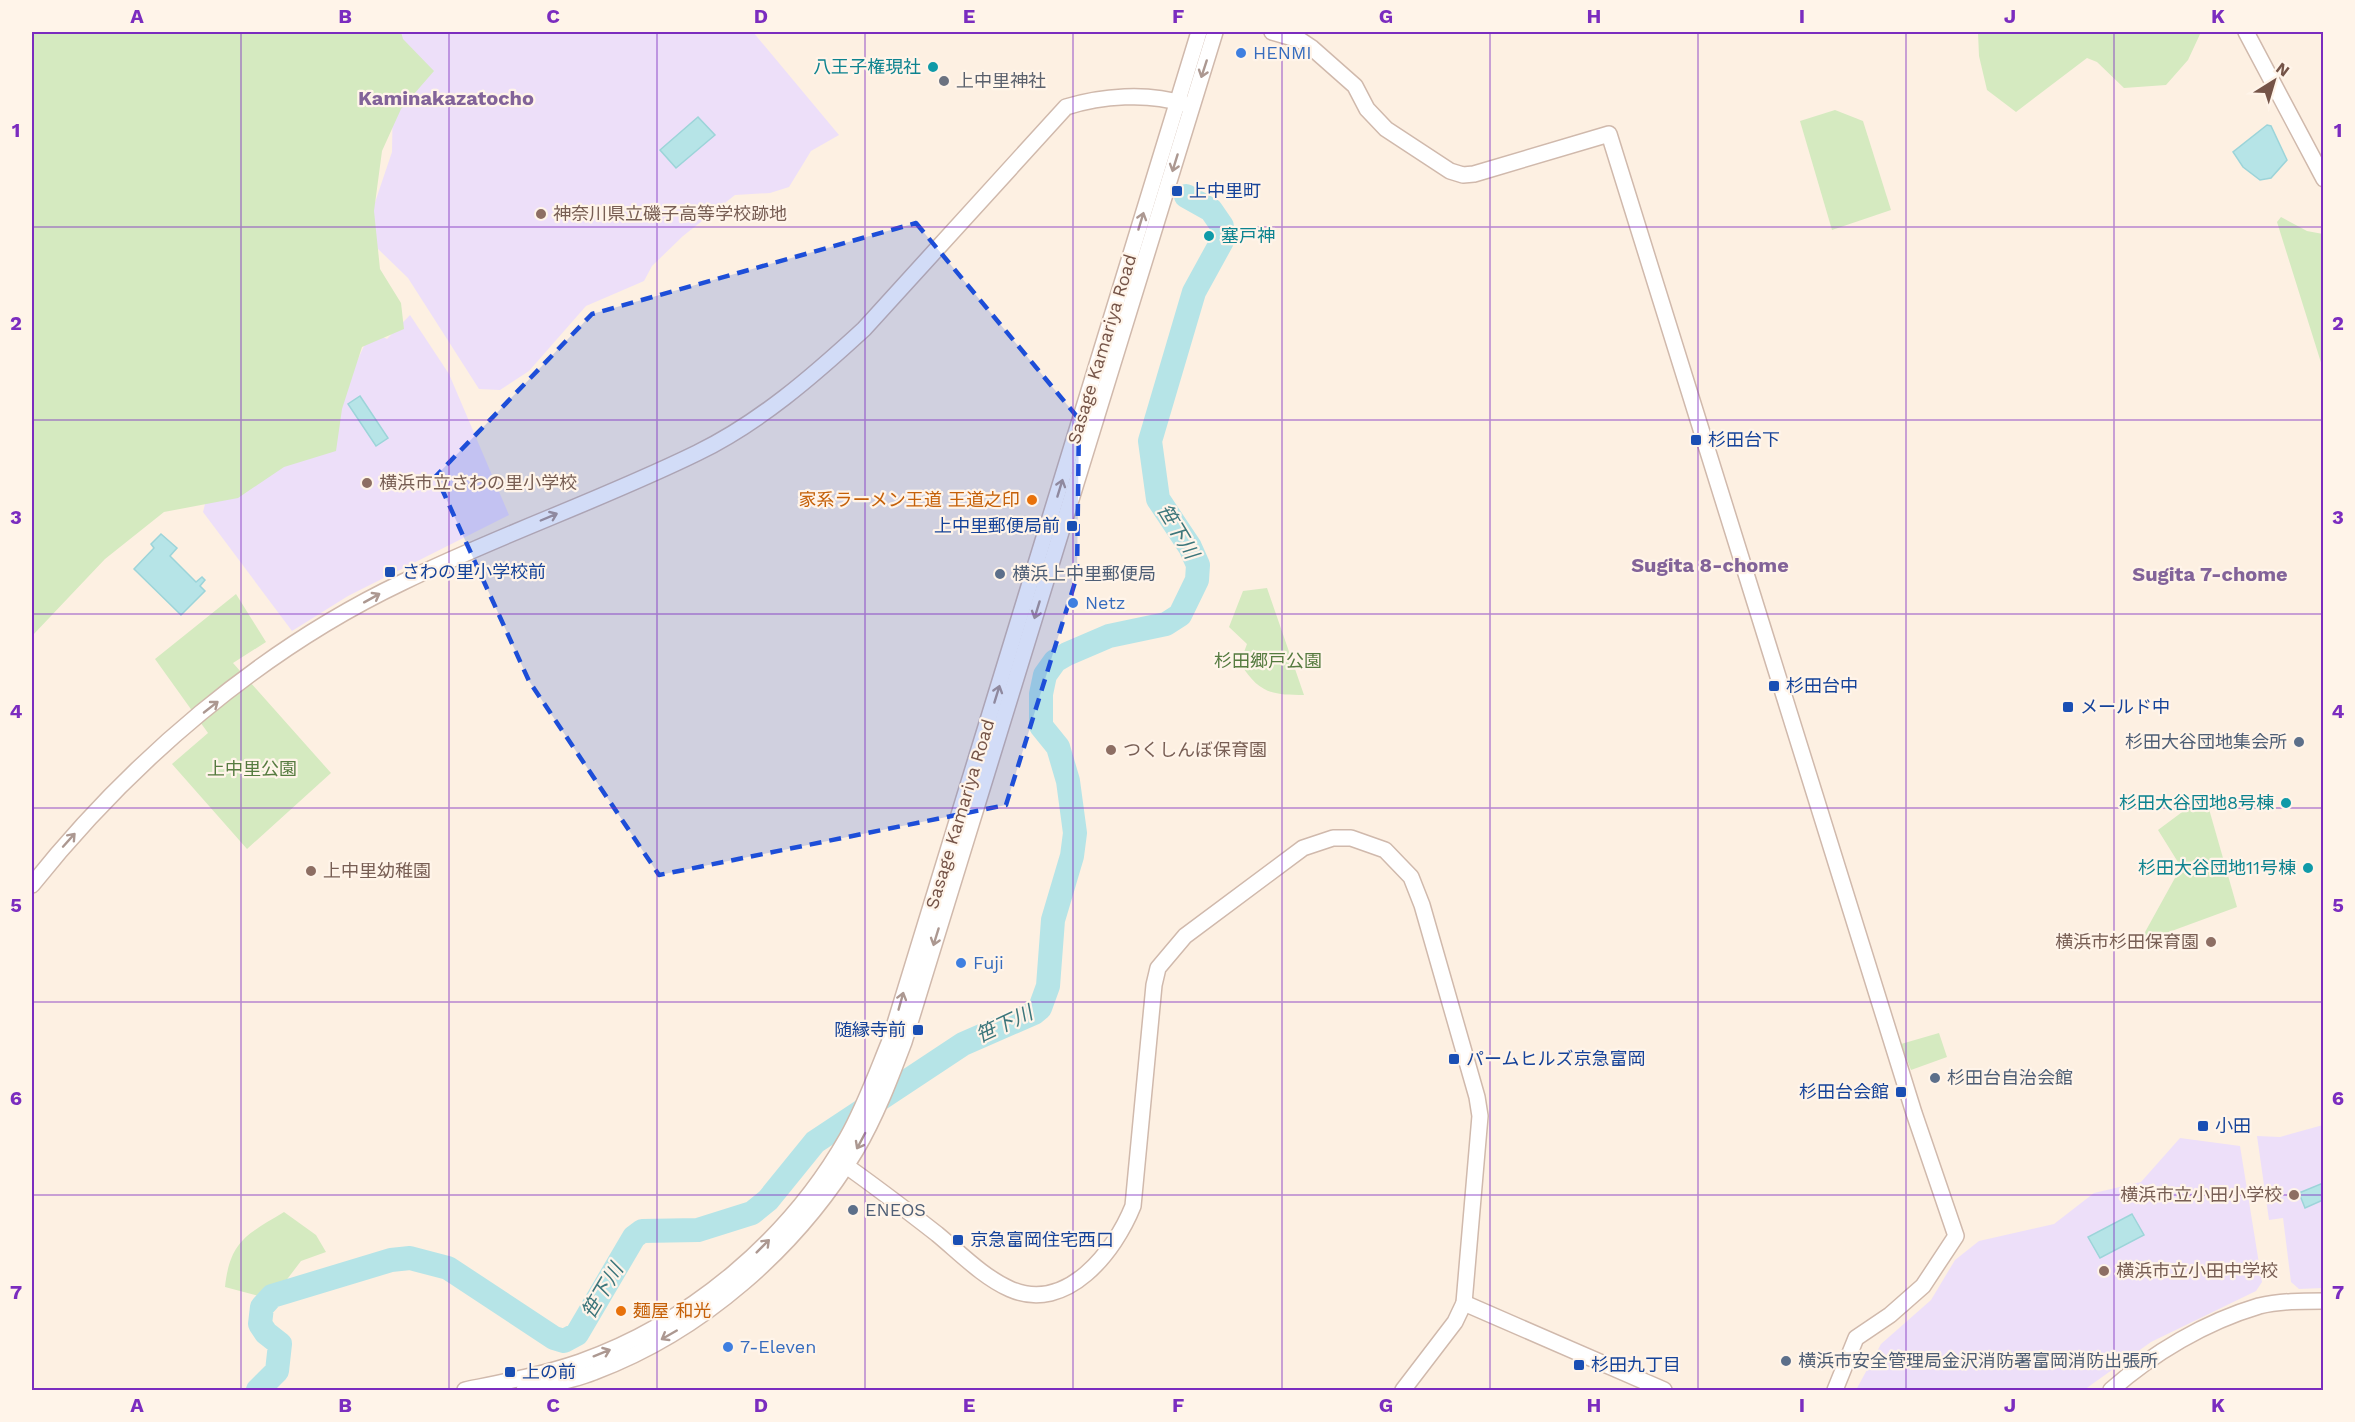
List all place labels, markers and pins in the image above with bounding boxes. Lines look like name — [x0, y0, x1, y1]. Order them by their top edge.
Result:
place label: HENMI — [1253, 42, 1312, 63]
marker: HENMI — [1234, 46, 1248, 60]
place label: 八王子権現社 — [813, 56, 921, 77]
marker: 八王子権現社 — [926, 60, 940, 74]
place label: 上中里神社 — [956, 70, 1046, 91]
marker: 上中里神社 — [937, 74, 951, 88]
place label: 上中里町 — [1189, 180, 1261, 201]
marker: 上中里町 — [1170, 184, 1184, 198]
place label: 神奈川県立磯子高等学校跡地 — [553, 203, 787, 224]
marker: 神奈川県立磯子高等学校跡地 — [534, 207, 548, 221]
place label: 塞戸神 — [1221, 225, 1275, 246]
marker: 塞戸神 — [1202, 229, 1216, 243]
place label: 杉田台下 — [1708, 429, 1780, 450]
marker: 杉田台下 — [1689, 433, 1703, 447]
place label: 横浜市立さわの里小学校 — [379, 472, 577, 493]
marker: 横浜市立さわの里小学校 — [360, 476, 374, 490]
place label: 家系ラーメン王道 王道之印 — [799, 489, 1020, 510]
marker: 家系ラーメン王道 王道之印 — [1025, 493, 1039, 507]
place label: 上中里郵便局前 — [934, 515, 1060, 536]
marker: 上中里郵便局前 — [1065, 519, 1079, 533]
place label: さわの里小学校前 — [402, 561, 546, 582]
place label: 横浜上中里郵便局 — [1012, 563, 1156, 584]
marker: さわの里小学校前 — [383, 565, 397, 579]
marker: 横浜上中里郵便局 — [993, 567, 1007, 581]
place label: Netz — [1085, 592, 1125, 613]
marker: Netz — [1066, 596, 1080, 610]
place label: 杉田台中 — [1786, 675, 1858, 696]
marker: 杉田台中 — [1767, 679, 1781, 693]
place label: メールド中 — [2080, 696, 2170, 717]
marker: メールド中 — [2061, 700, 2075, 714]
place label: 杉田大谷団地集会所 — [2125, 731, 2287, 752]
marker: 杉田大谷団地集会所 — [2292, 735, 2306, 749]
place label: つくしんぼ保育園 — [1123, 739, 1267, 760]
marker: つくしんぼ保育園 — [1104, 743, 1118, 757]
place label: 杉田大谷団地8号棟 — [2119, 792, 2274, 813]
marker: 杉田大谷団地8号棟 — [2279, 796, 2293, 810]
place label: 杉田大谷団地11号棟 — [2138, 857, 2296, 878]
place label: 上中里幼稚園 — [323, 860, 431, 881]
marker: 杉田大谷団地11号棟 — [2301, 861, 2315, 875]
marker: 上中里幼稚園 — [304, 864, 318, 878]
place label: 横浜市杉田保育園 — [2055, 931, 2199, 952]
marker: 横浜市杉田保育園 — [2204, 935, 2218, 949]
place label: Fuji — [973, 952, 1004, 973]
marker: Fuji — [954, 956, 968, 970]
place label: 随縁寺前 — [834, 1019, 906, 1040]
marker: 随縁寺前 — [911, 1023, 925, 1037]
place label: パームヒルズ京急富岡 — [1466, 1048, 1645, 1069]
marker: パームヒルズ京急富岡 — [1447, 1052, 1461, 1066]
place label: 杉田台自治会館 — [1947, 1067, 2073, 1088]
marker: 杉田台自治会館 — [1928, 1071, 1942, 1085]
place label: 杉田台会館 — [1799, 1081, 1889, 1102]
marker: 杉田台会館 — [1894, 1085, 1908, 1099]
place label: 小田 — [2215, 1115, 2251, 1136]
marker: 小田 — [2196, 1119, 2210, 1133]
place label: 横浜市立小田小学校 — [2120, 1184, 2282, 1205]
marker: 横浜市立小田小学校 — [2287, 1188, 2301, 1202]
place label: ENEOS — [865, 1199, 926, 1220]
marker: ENEOS — [846, 1203, 860, 1217]
place label: 京急富岡住宅西口 — [970, 1229, 1114, 1250]
marker: 京急富岡住宅西口 — [951, 1233, 965, 1247]
place label: 横浜市立小田中学校 — [2116, 1260, 2278, 1281]
marker: 横浜市立小田中学校 — [2097, 1264, 2111, 1278]
place label: 麺屋 和光 — [633, 1300, 711, 1321]
marker: 麺屋 和光 — [614, 1304, 628, 1318]
place label: 7-Eleven — [740, 1336, 816, 1357]
marker: 7-Eleven — [721, 1340, 735, 1354]
place label: 横浜市安全管理局金沢消防署富岡消防出張所 — [1798, 1350, 2158, 1371]
place label: 杉田九丁目 — [1591, 1354, 1681, 1375]
marker: 横浜市安全管理局金沢消防署富岡消防出張所 — [1779, 1354, 1793, 1368]
marker: 杉田九丁目 — [1572, 1358, 1586, 1372]
place label: 上の前 — [522, 1361, 576, 1382]
marker: 上の前 — [503, 1365, 517, 1379]

